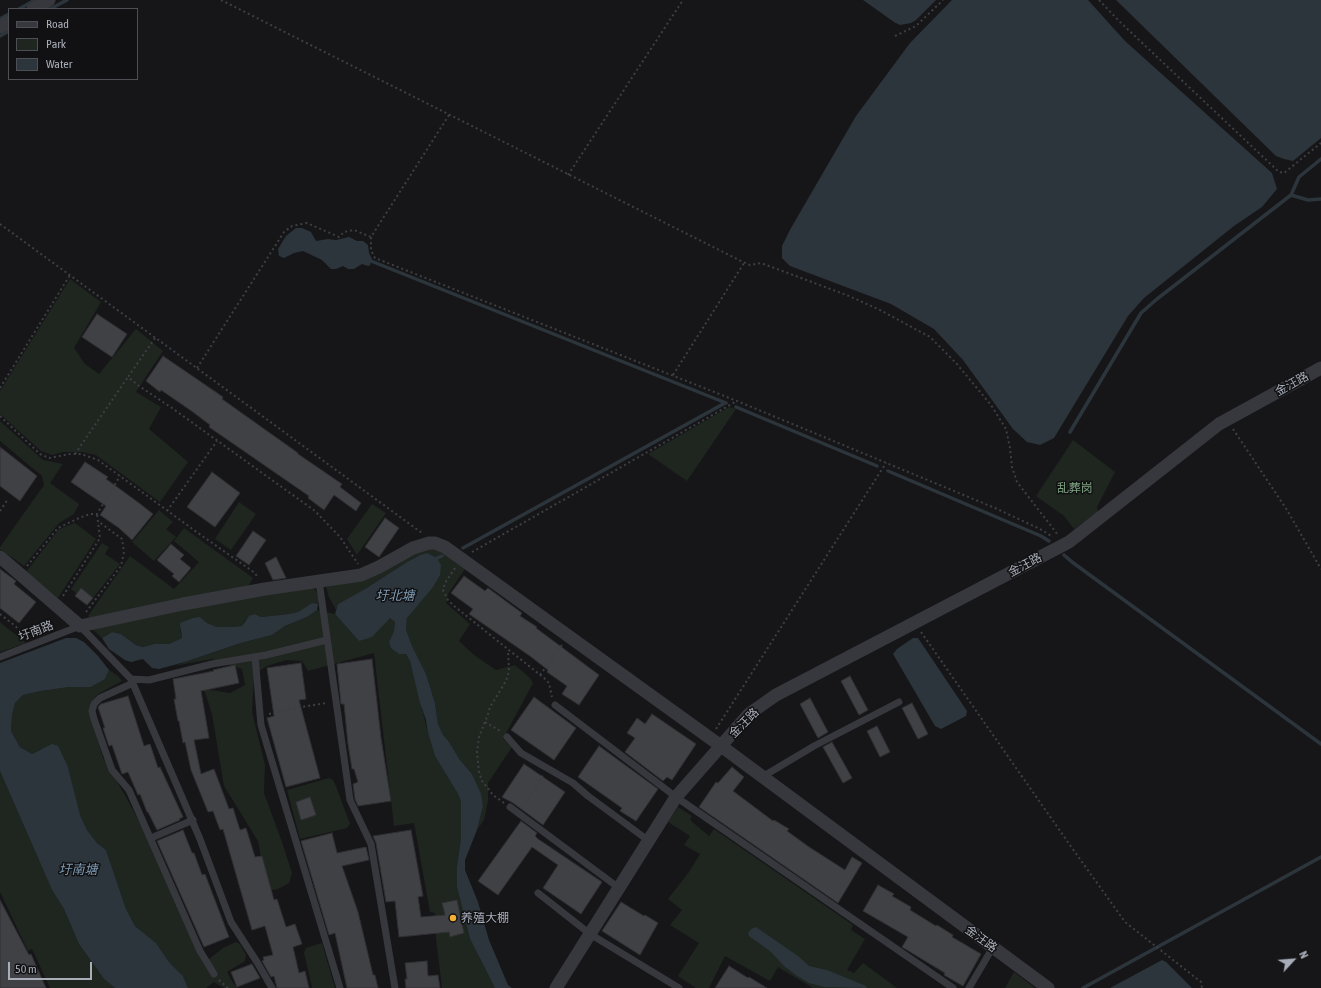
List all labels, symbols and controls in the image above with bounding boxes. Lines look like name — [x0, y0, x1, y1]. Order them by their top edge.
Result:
legend — [8, 8, 138, 80]
text: Road — [46, 17, 69, 31]
text: Park — [46, 37, 66, 51]
text: Water — [46, 57, 72, 71]
street label: 金汪路 — [1273, 369, 1311, 399]
park label: 乱葬岗 — [1057, 481, 1093, 495]
street label: 金汪路 — [1006, 550, 1044, 580]
water label: 圩北塘 — [376, 588, 414, 604]
street label: 圩南路 — [17, 618, 55, 644]
street label: 金汪路 — [726, 705, 762, 741]
water label: 圩南塘 — [59, 862, 97, 878]
place label: 养殖大棚 — [461, 911, 509, 925]
marker: 养殖大棚 — [448, 913, 458, 923]
street label: 金汪路 — [962, 923, 1000, 955]
north arrow — [1273, 940, 1313, 980]
text: N — [1297, 949, 1311, 960]
scale bar — [10, 954, 94, 980]
text: 50 m — [15, 962, 37, 976]

